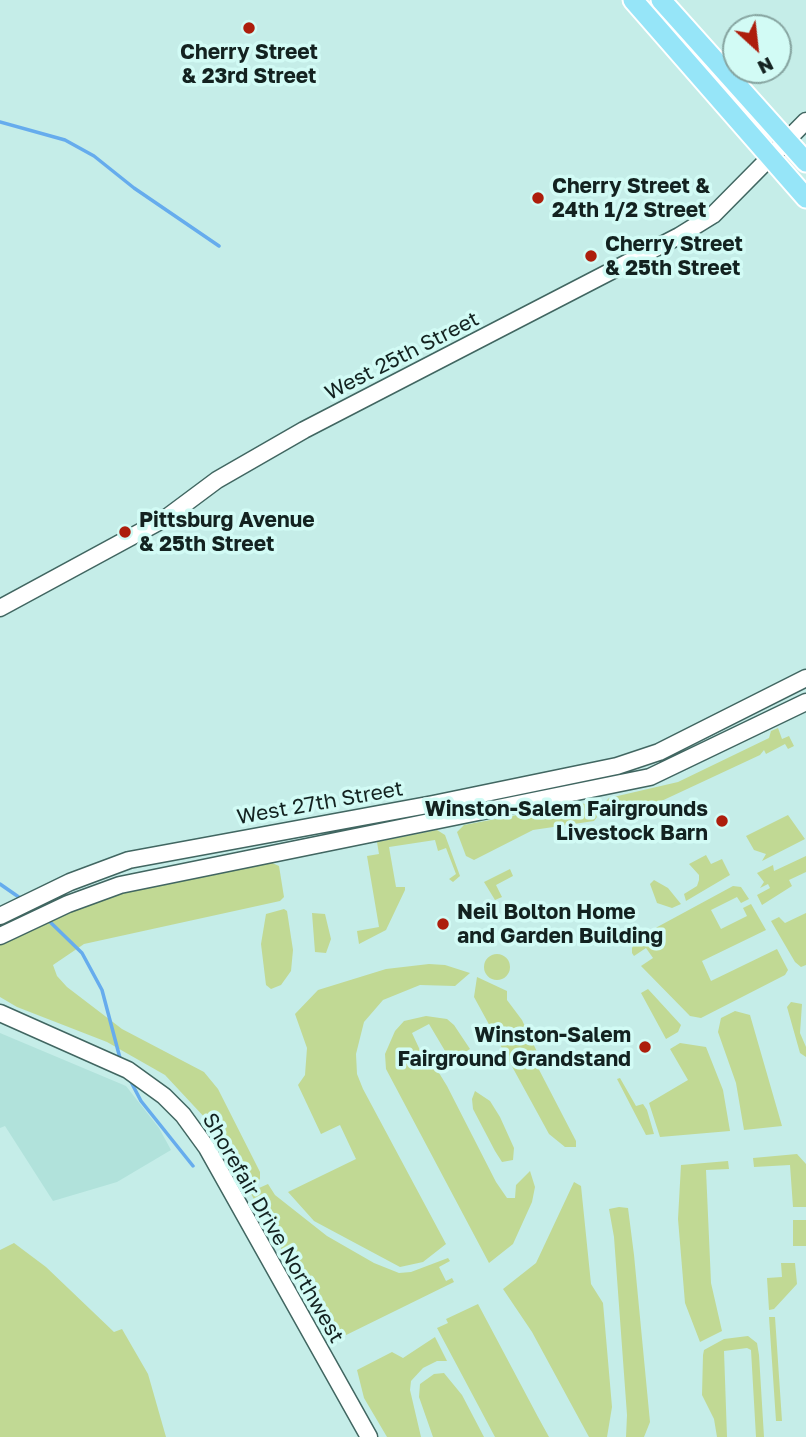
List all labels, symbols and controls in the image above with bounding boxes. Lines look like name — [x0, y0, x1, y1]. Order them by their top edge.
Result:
north arrow — [722, 14, 792, 84]
marker: Cherry Street & 23rd Street — [241, 20, 257, 36]
place label: Cherry Street & 23rd Street — [180, 39, 318, 89]
text: N — [754, 53, 778, 80]
place label: Cherry Street & 24th 1/2 Street — [552, 173, 710, 223]
marker: Cherry Street & 24th 1/2 Street — [530, 190, 546, 206]
place label: Cherry Street & 25th Street — [605, 231, 743, 281]
marker: Cherry Street & 25th Street — [583, 248, 599, 264]
street label: West 25th Street — [321, 306, 483, 406]
place label: Pittsburg Avenue & 25th Street — [139, 507, 315, 557]
marker: Pittsburg Avenue & 25th Street — [117, 524, 133, 540]
street label: West 27th Street — [235, 776, 405, 830]
place label: Winston-Salem Fairgrounds Livestock Barn — [425, 796, 708, 846]
marker: Winston-Salem Fairgrounds Livestock Barn — [714, 813, 730, 829]
place label: Neil Bolton Home and Garden Building — [457, 899, 663, 949]
marker: Neil Bolton Home and Garden Building — [435, 916, 451, 932]
place label: Winston-Salem Fairground Grandstand — [397, 1022, 631, 1072]
marker: Winston-Salem Fairground Grandstand — [637, 1039, 653, 1055]
street label: Shorefair Drive Northwest — [197, 1109, 349, 1347]

